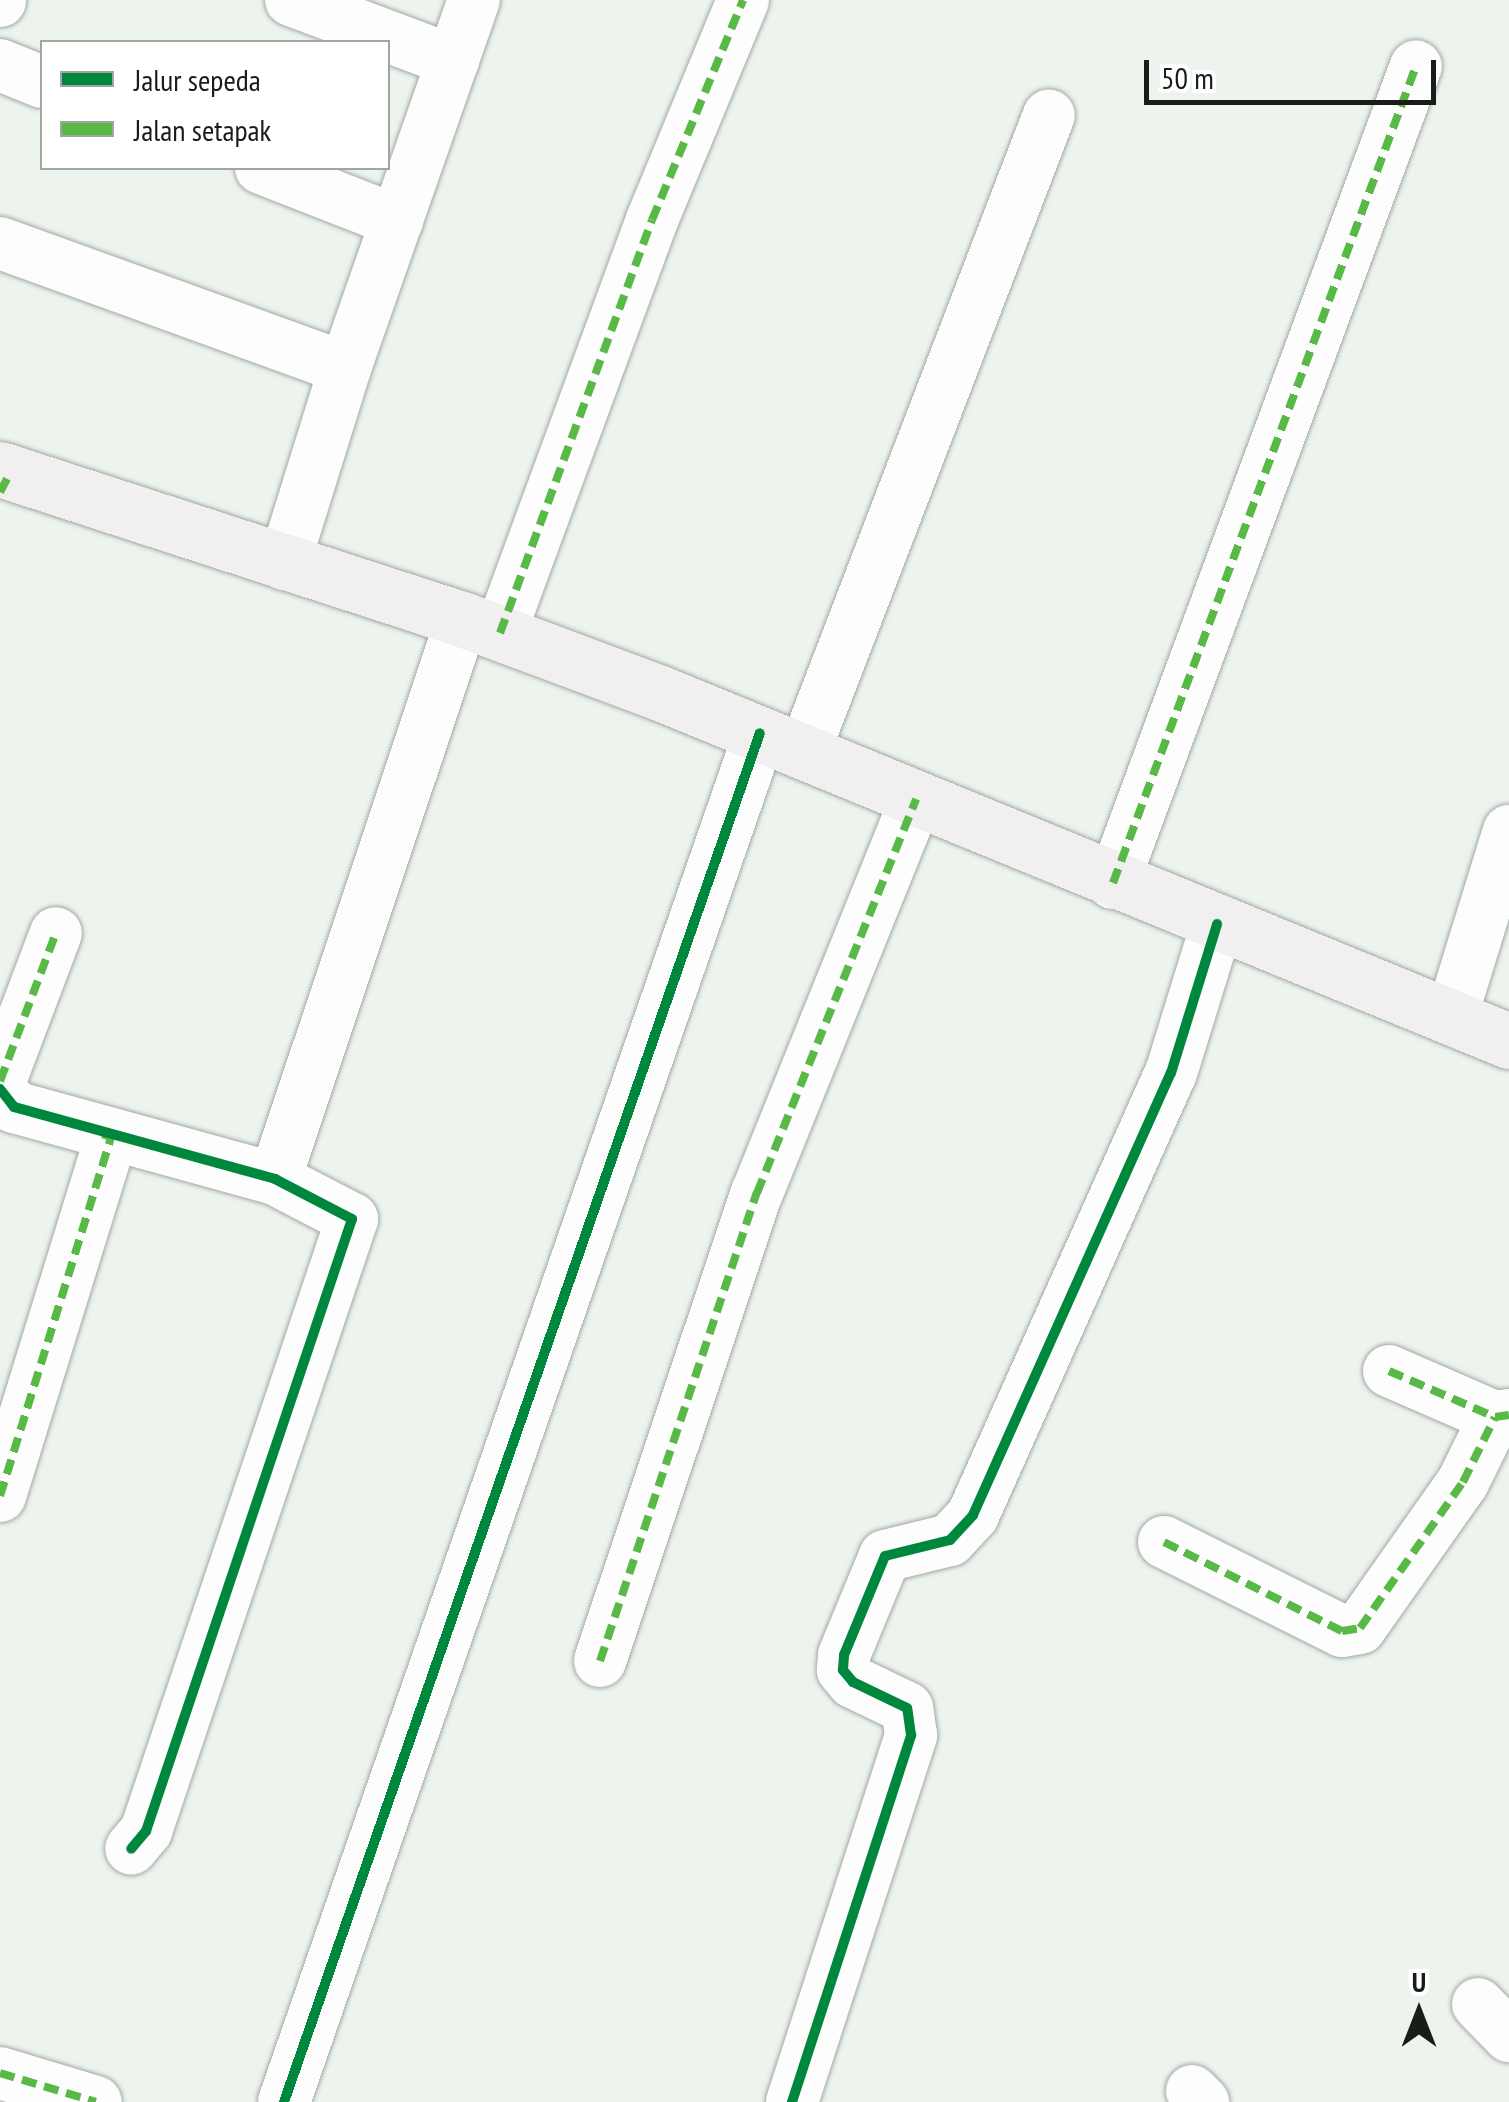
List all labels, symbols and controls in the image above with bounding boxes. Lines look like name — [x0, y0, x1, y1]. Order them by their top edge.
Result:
legend — [40, 40, 390, 170]
scale bar — [1149, 40, 1442, 102]
text: 50 m — [1161, 58, 1214, 97]
text: Jalur sepeda — [134, 60, 261, 99]
text: Jalan setapak — [134, 110, 271, 149]
north arrow — [1369, 1962, 1469, 2062]
text: U — [1412, 1963, 1426, 2000]

